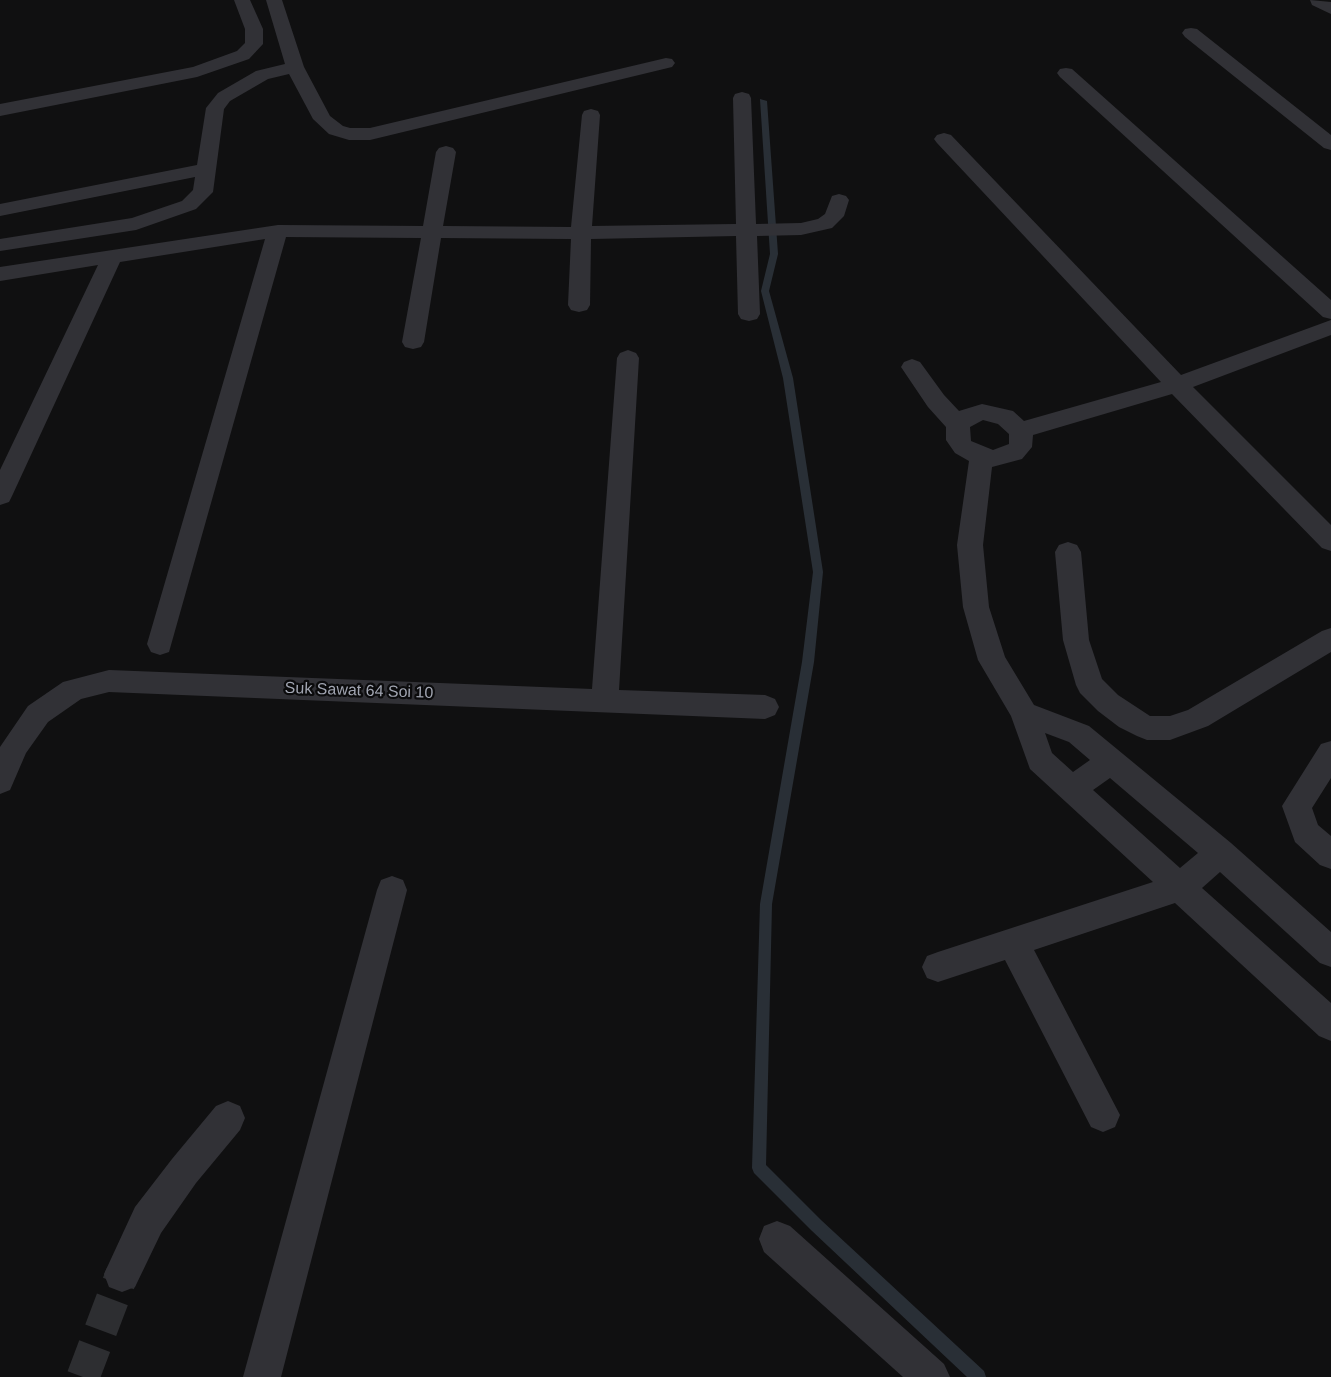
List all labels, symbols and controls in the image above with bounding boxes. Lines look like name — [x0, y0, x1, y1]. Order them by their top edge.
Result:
street label: Suk Sawat 64 Soi 10 — [284, 679, 434, 703]

